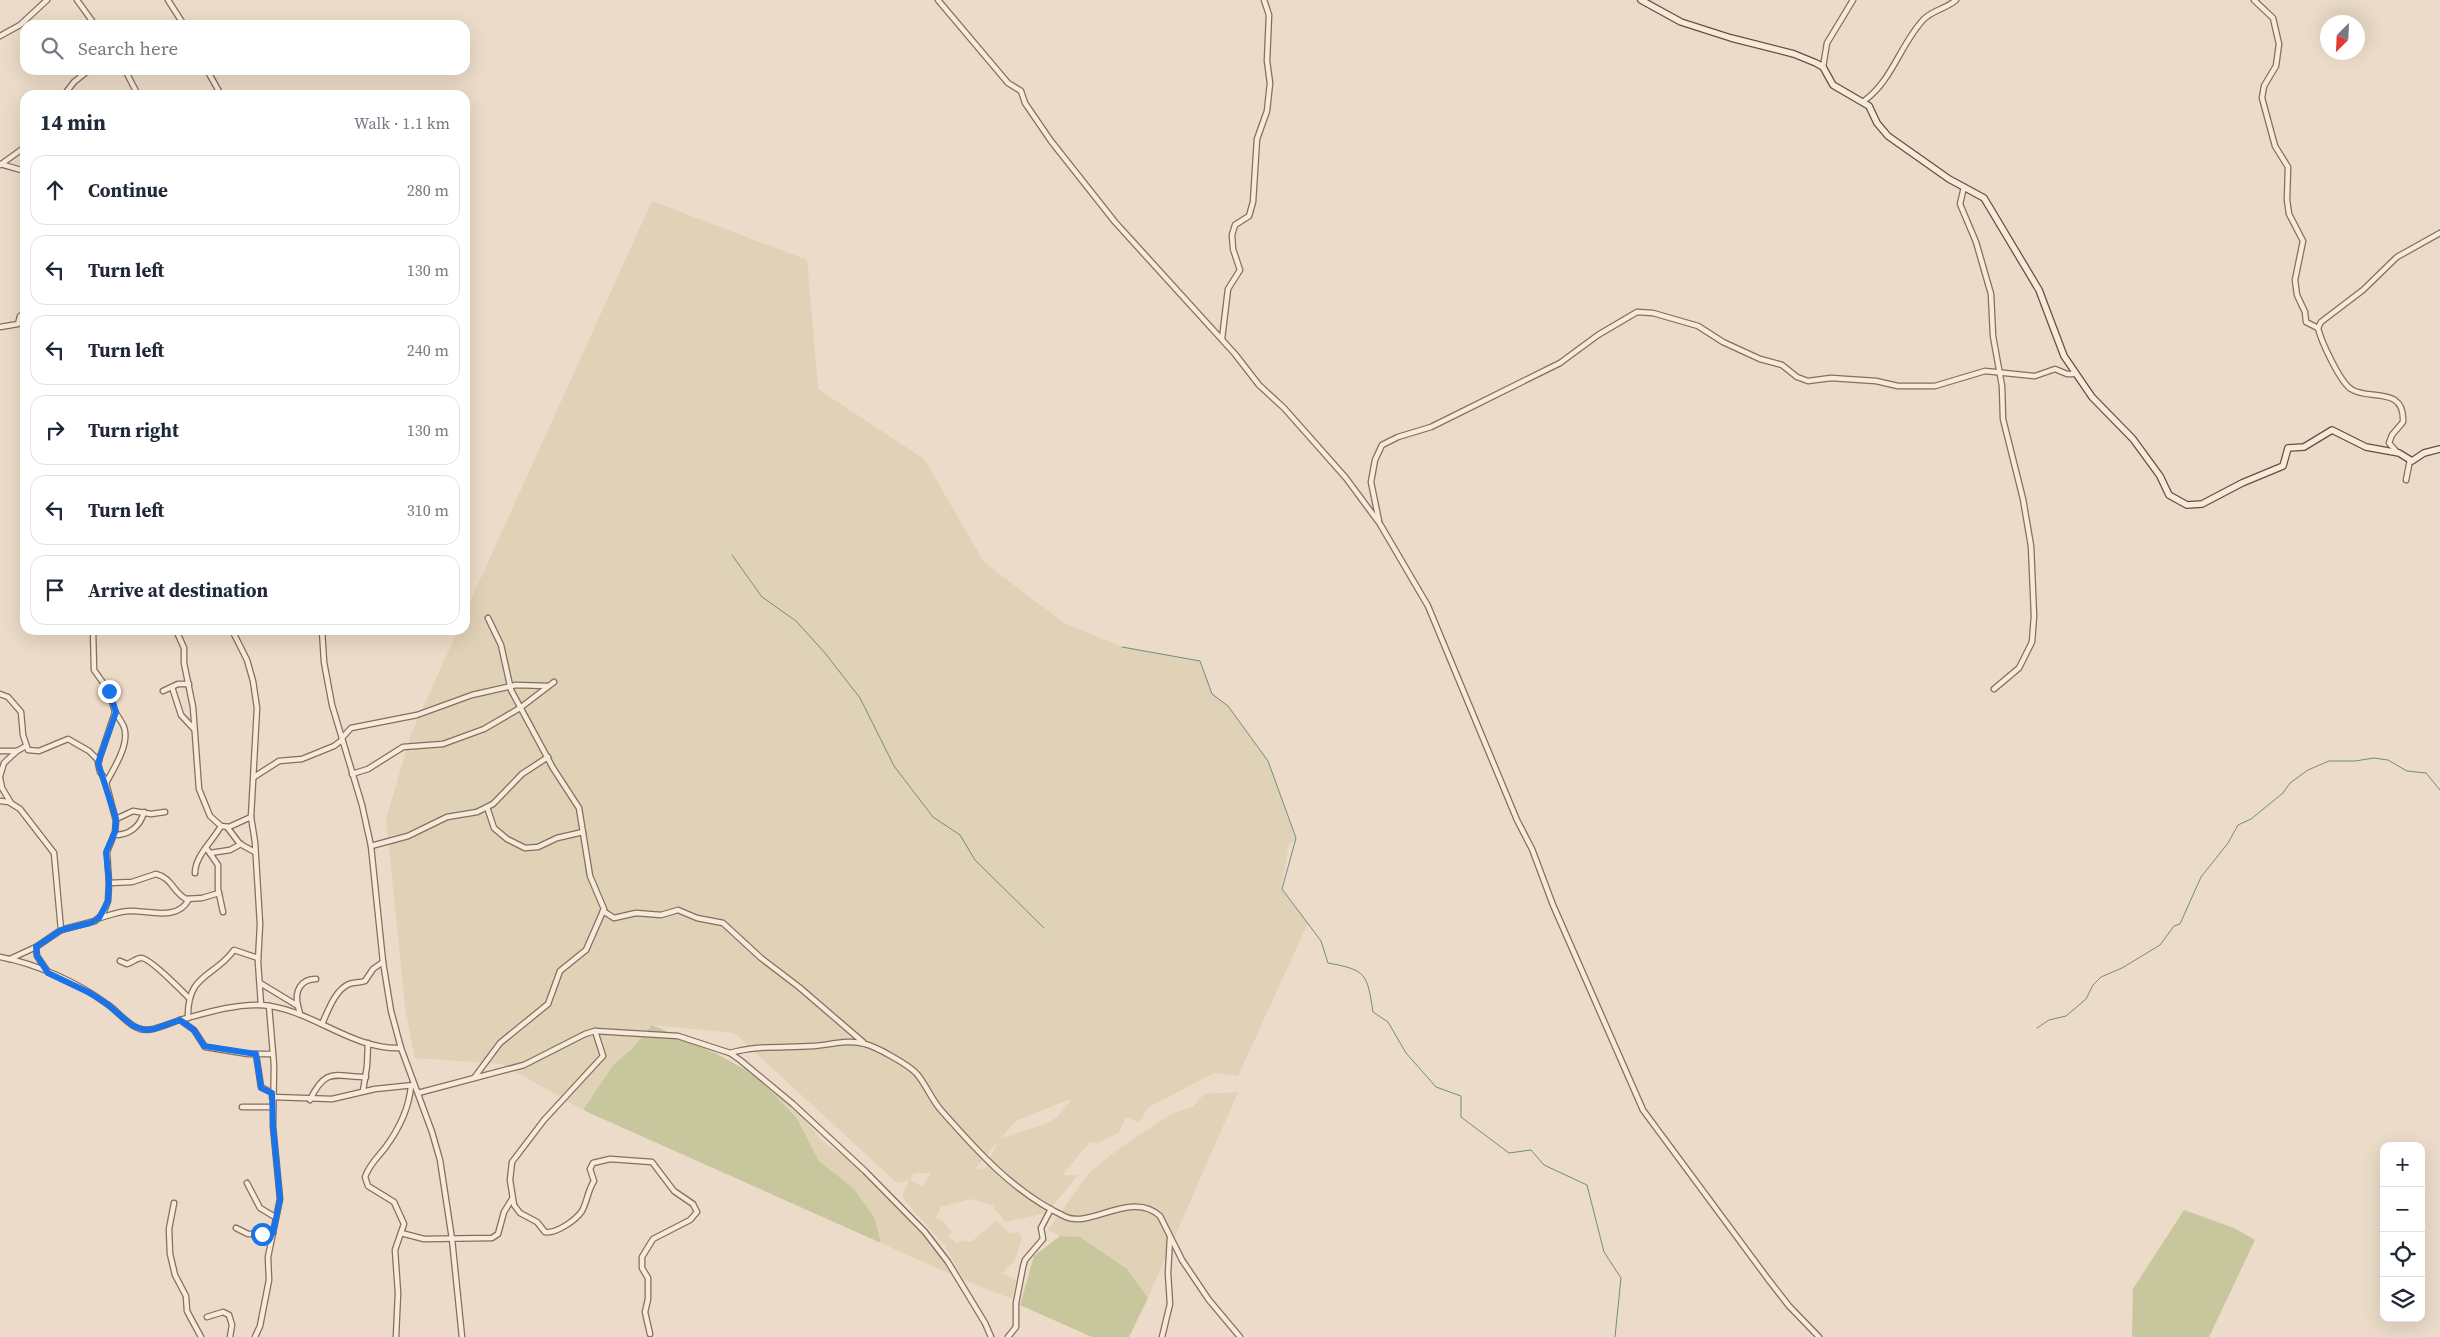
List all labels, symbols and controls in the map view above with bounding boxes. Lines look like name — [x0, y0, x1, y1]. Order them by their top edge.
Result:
north arrow — [2320, 15, 2365, 60]
search box — [20, 20, 470, 75]
icon: search — [38, 34, 66, 62]
text: Search here — [78, 35, 178, 61]
text: 14 min — [40, 108, 106, 137]
text: Walk · 1.1 km — [354, 112, 450, 134]
icon: ahead — [41, 176, 69, 204]
text: Continue — [88, 177, 168, 203]
text: 280 m — [407, 179, 449, 201]
icon: left — [41, 256, 69, 284]
text: Turn left — [88, 257, 164, 283]
text: 130 m — [407, 259, 449, 281]
icon: left — [41, 336, 69, 364]
text: Turn left — [88, 337, 164, 363]
text: 240 m — [407, 339, 449, 361]
icon: right — [41, 416, 69, 444]
text: Turn right — [88, 417, 179, 443]
text: 130 m — [407, 419, 449, 441]
icon: left — [41, 496, 69, 524]
text: Turn left — [88, 497, 164, 523]
text: 310 m — [407, 499, 449, 521]
icon: arrive — [41, 576, 69, 604]
text: Arrive at destination — [88, 577, 268, 603]
route end — [98, 680, 121, 703]
map controls — [2380, 1142, 2425, 1322]
button: + — [2380, 1142, 2425, 1187]
button: − — [2380, 1187, 2425, 1232]
route start — [251, 1223, 274, 1246]
button: locate — [2380, 1232, 2425, 1277]
button: layers — [2380, 1277, 2425, 1322]

